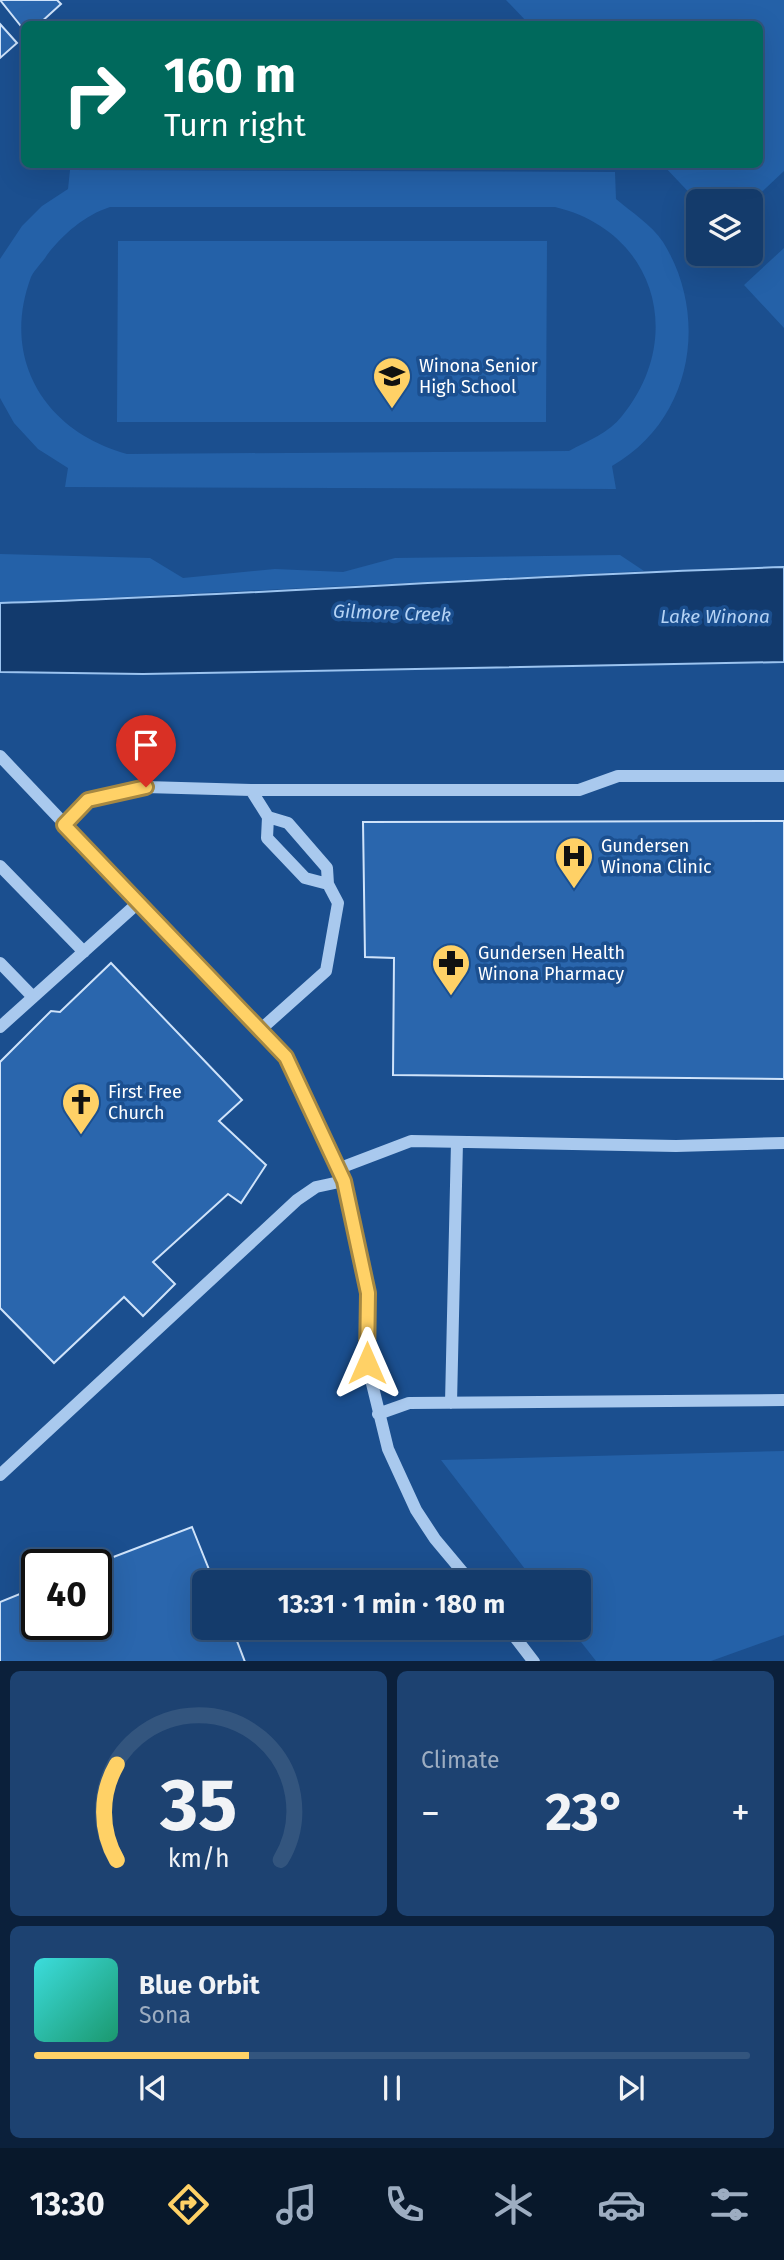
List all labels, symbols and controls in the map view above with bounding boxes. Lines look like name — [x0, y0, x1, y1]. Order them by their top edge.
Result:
text: 160 m — [164, 46, 296, 105]
icon: right — [49, 49, 140, 140]
text: Turn right — [164, 106, 306, 144]
map controls — [686, 189, 763, 266]
button: layers — [686, 189, 763, 266]
school or university icon: Winona Senior High School — [371, 355, 413, 410]
place label: Winona Senior High School — [419, 355, 538, 398]
water label: Gilmore Creek — [333, 599, 451, 627]
water label: Lake Winona — [660, 605, 770, 628]
pin — [116, 715, 176, 787]
icon: arrive — [127, 726, 165, 764]
hospital icon: Gundersen Winona Clinic — [553, 835, 595, 890]
place label: Gundersen Winona Clinic — [601, 835, 712, 878]
pharmacy icon: Gundersen Health Winona Pharmacy — [430, 942, 472, 997]
place label: Gundersen Health Winona Pharmacy — [478, 942, 625, 985]
church icon: First Free Church — [60, 1081, 102, 1136]
place label: First Free Church — [108, 1081, 182, 1124]
position arrow — [330, 1326, 404, 1400]
speed limit sign: 40 — [21, 1549, 112, 1640]
text: 13:31 · 1 min · 180 m — [278, 1589, 505, 1620]
text: Climate — [421, 1746, 500, 1774]
text: 35 — [159, 1762, 237, 1849]
text: 23° — [545, 1781, 626, 1844]
text: − — [421, 1790, 440, 1836]
text: + — [731, 1790, 750, 1836]
text: km/h — [168, 1843, 229, 1873]
text: Blue Orbit — [139, 1970, 259, 2001]
text: Sona — [139, 2001, 191, 2029]
icon: previous — [134, 2069, 172, 2107]
icon: pause — [373, 2069, 411, 2107]
icon: next — [612, 2069, 650, 2107]
icon: directions — [164, 2180, 213, 2229]
icon: music — [272, 2180, 321, 2229]
icon: phone — [380, 2180, 429, 2229]
icon: climate — [489, 2180, 538, 2229]
icon: car — [597, 2180, 646, 2229]
icon: filters — [705, 2180, 754, 2229]
text: 13:30 — [30, 2185, 105, 2223]

